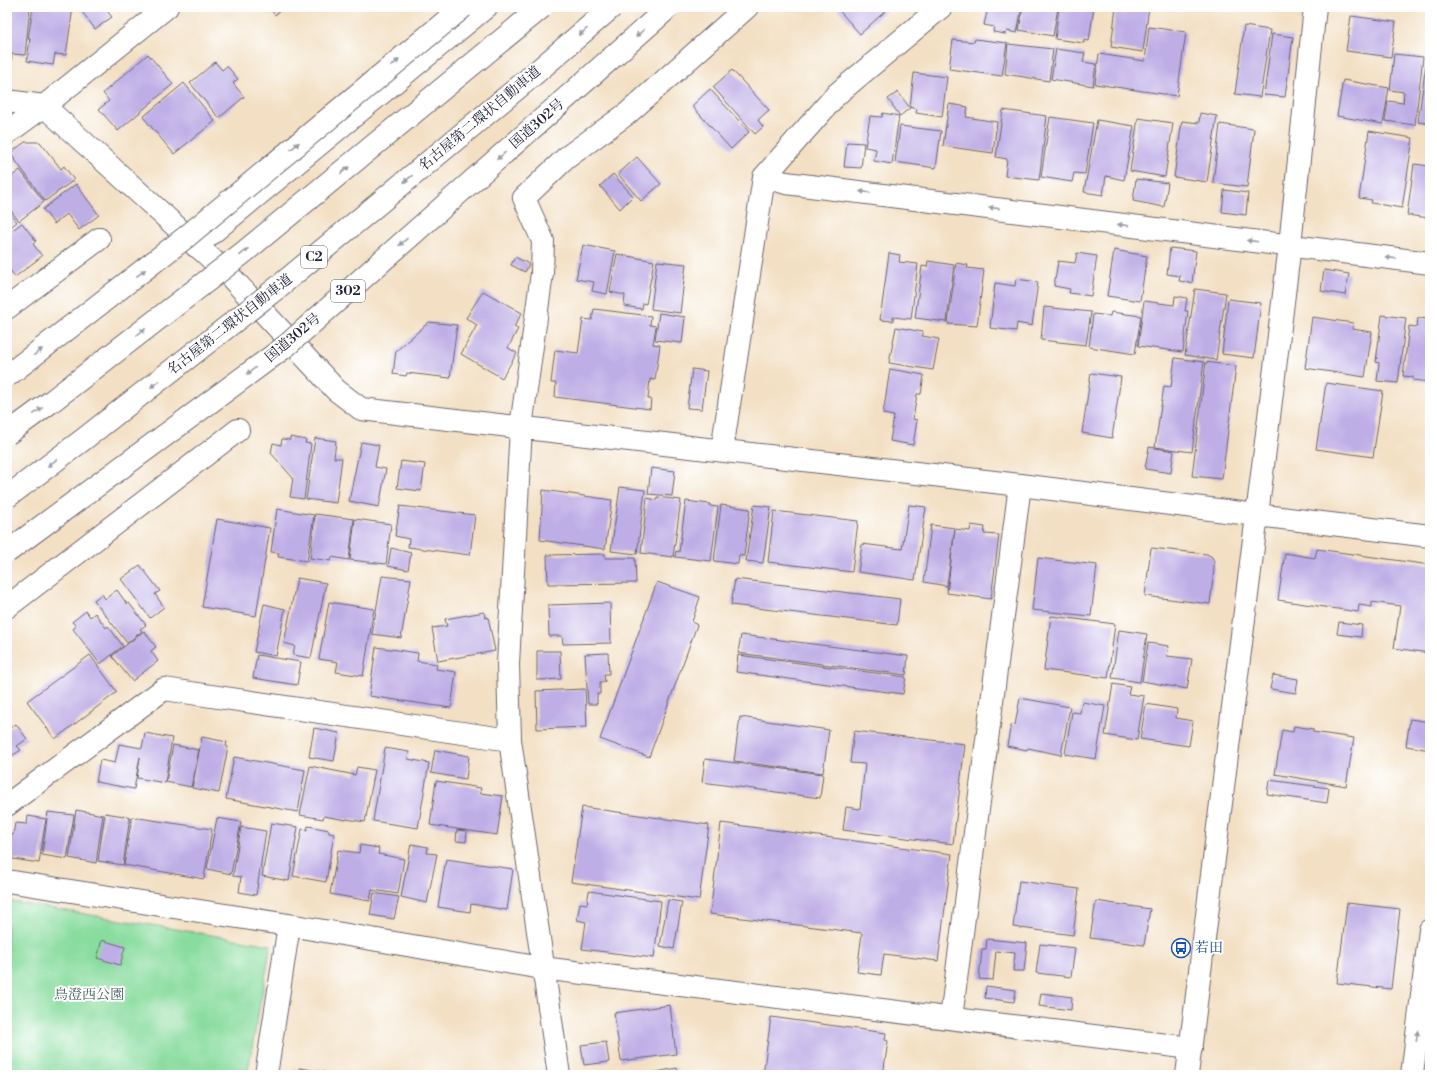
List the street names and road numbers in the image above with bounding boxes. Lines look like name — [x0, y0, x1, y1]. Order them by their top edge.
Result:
street label: 名古屋第二環状自動車道 — [415, 63, 545, 175]
street label: 国道302号 — [506, 95, 568, 153]
road number: C2 — [301, 246, 327, 268]
street label: 名古屋第二環状自動車道 — [164, 271, 296, 379]
road number: 302 — [331, 280, 365, 302]
street label: 国道302号 — [262, 310, 324, 366]

